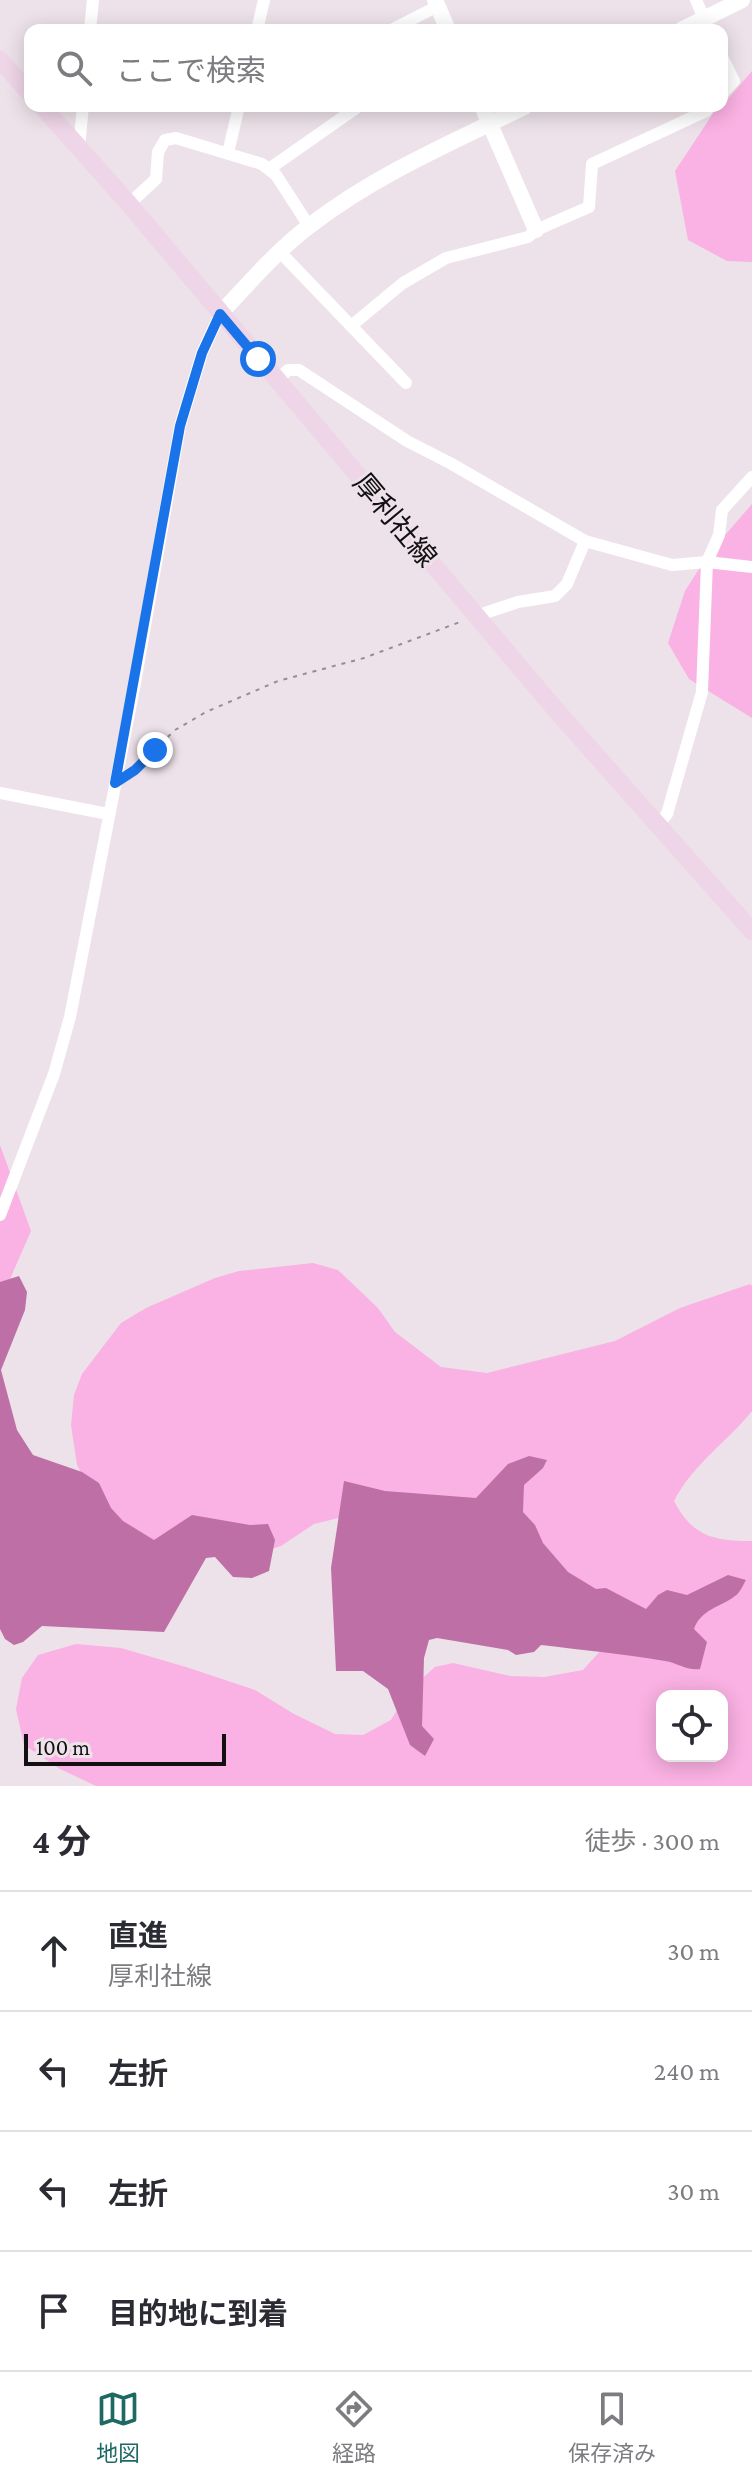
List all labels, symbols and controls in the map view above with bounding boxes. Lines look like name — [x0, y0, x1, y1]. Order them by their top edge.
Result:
search box — [24, 24, 728, 112]
icon: search — [52, 46, 96, 90]
text: ここで検索 — [116, 54, 266, 87]
route start — [240, 341, 276, 377]
street label: 厚利社線 — [347, 467, 443, 573]
route end — [137, 732, 173, 768]
map controls — [656, 1690, 728, 1762]
button: locate — [656, 1690, 728, 1762]
scale bar — [24, 1730, 226, 1766]
text: 100 m — [36, 1735, 90, 1760]
text: 4 分 — [32, 1823, 91, 1860]
text: 徒歩 · 300 m — [584, 1827, 720, 1856]
text: 直進 — [108, 1919, 168, 1952]
icon: ahead — [32, 1929, 76, 1973]
text: 30 m — [667, 1937, 720, 1966]
text: 厚利社線 — [108, 1962, 212, 1991]
icon: left — [32, 2049, 76, 2093]
text: 左折 — [108, 2057, 168, 2090]
text: 240 m — [654, 2057, 720, 2086]
icon: left — [32, 2169, 76, 2213]
text: 左折 — [108, 2177, 168, 2210]
text: 30 m — [667, 2177, 720, 2206]
icon: arrive — [32, 2289, 76, 2333]
text: 目的地に到着 — [108, 2297, 288, 2330]
tab: 地図 — [96, 2387, 140, 2467]
tab: 経路 — [332, 2387, 376, 2467]
tab: 保存済み — [568, 2387, 656, 2467]

